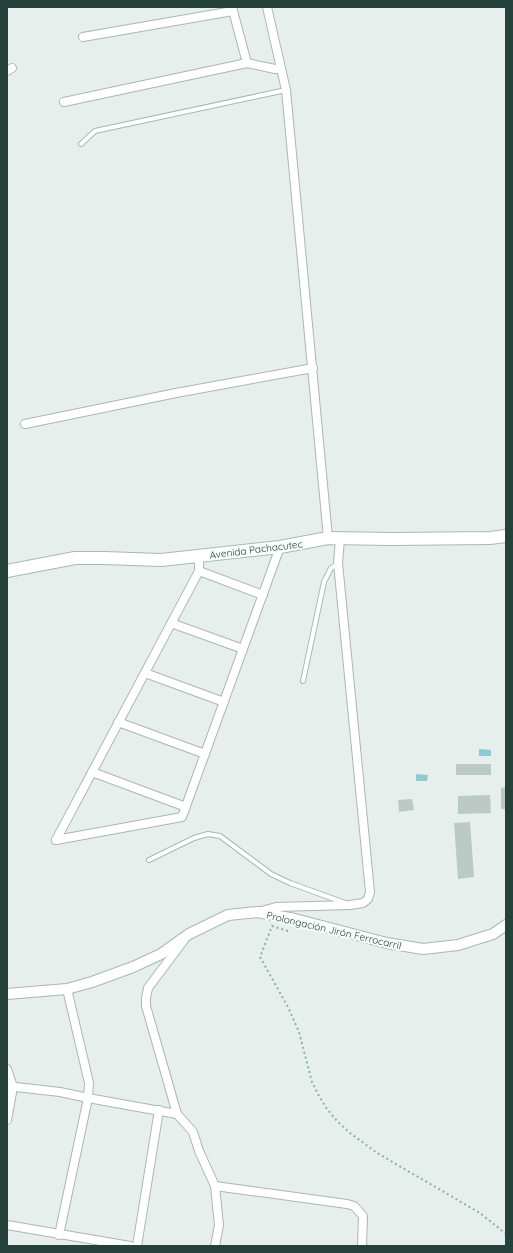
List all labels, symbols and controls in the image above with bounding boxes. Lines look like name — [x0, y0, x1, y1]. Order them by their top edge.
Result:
street label: Avenida Pachacutec — [209, 537, 303, 562]
street label: Prolongación Jirón Ferrocarril — [265, 909, 403, 952]

